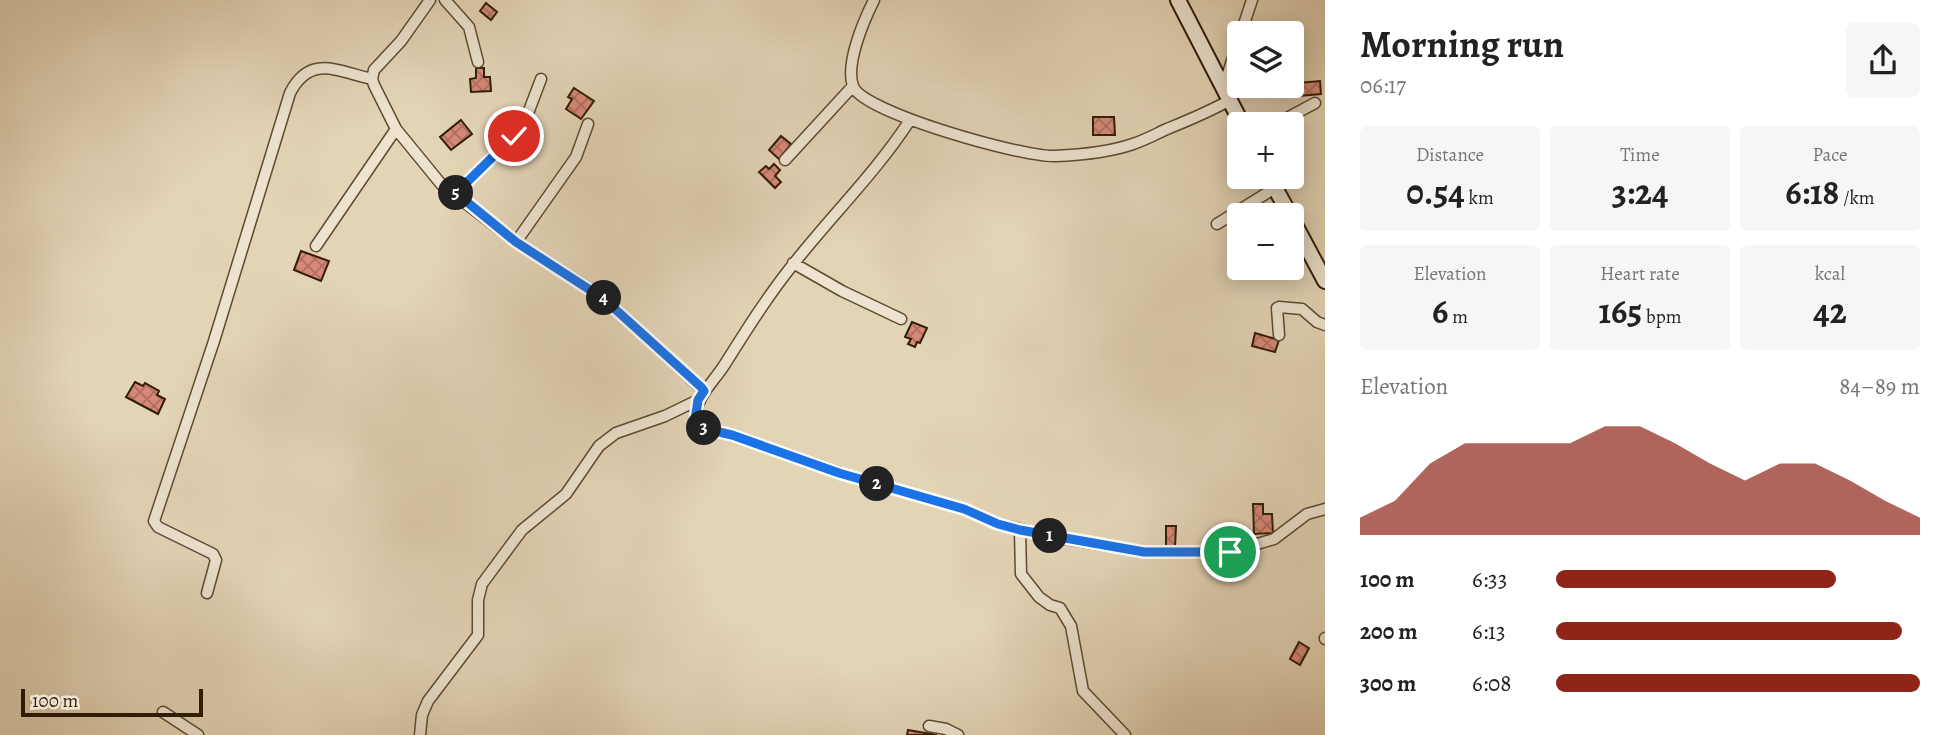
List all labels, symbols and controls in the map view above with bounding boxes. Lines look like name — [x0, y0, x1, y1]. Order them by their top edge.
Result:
text: Morning run — [1360, 18, 1564, 70]
map controls — [1227, 21, 1304, 280]
button: layers — [1227, 21, 1304, 98]
button: share — [1846, 23, 1920, 97]
text: 06:17 — [1360, 70, 1406, 101]
pin — [484, 106, 544, 166]
button: + — [1227, 112, 1304, 189]
icon: check — [495, 117, 533, 155]
text: Distance — [1416, 142, 1484, 168]
text: Time — [1620, 142, 1660, 168]
text: Pace — [1812, 142, 1848, 168]
text: 0.54 — [1406, 168, 1465, 216]
text: 3:24 — [1612, 168, 1668, 216]
text: 6:18 — [1785, 168, 1839, 216]
pin: 5 — [438, 176, 474, 210]
text: 5 — [451, 179, 460, 205]
text: km — [1465, 185, 1494, 211]
text: /km — [1839, 185, 1875, 211]
button: − — [1227, 203, 1304, 280]
text: Elevation — [1414, 261, 1486, 287]
text: Heart rate — [1600, 261, 1680, 287]
text: kcal — [1815, 261, 1845, 287]
pin: 4 — [586, 280, 622, 316]
text: 4 — [599, 284, 608, 310]
text: 6 — [1432, 287, 1448, 335]
text: 165 — [1598, 287, 1642, 335]
text: 42 — [1813, 287, 1847, 335]
text: m — [1448, 304, 1468, 330]
text: bpm — [1642, 304, 1682, 330]
text: Elevation — [1360, 371, 1448, 402]
text: 84–89 m — [1839, 371, 1920, 402]
pin: 3 — [686, 410, 722, 446]
text: 3 — [699, 414, 708, 440]
pin: 2 — [860, 466, 894, 502]
text: 2 — [872, 470, 881, 496]
pin: 1 — [1032, 518, 1068, 554]
text: 1 — [1046, 522, 1053, 548]
pin — [1200, 522, 1260, 582]
icon: arrive — [1211, 533, 1249, 571]
text: 100 m — [1360, 564, 1415, 595]
text: 6:33 — [1472, 564, 1507, 595]
text: 200 m — [1360, 616, 1418, 647]
text: 6:13 — [1472, 616, 1506, 647]
text: 300 m — [1360, 668, 1416, 699]
text: 6:08 — [1472, 668, 1512, 699]
scale bar — [21, 686, 203, 718]
text: 100 m — [32, 688, 78, 714]

